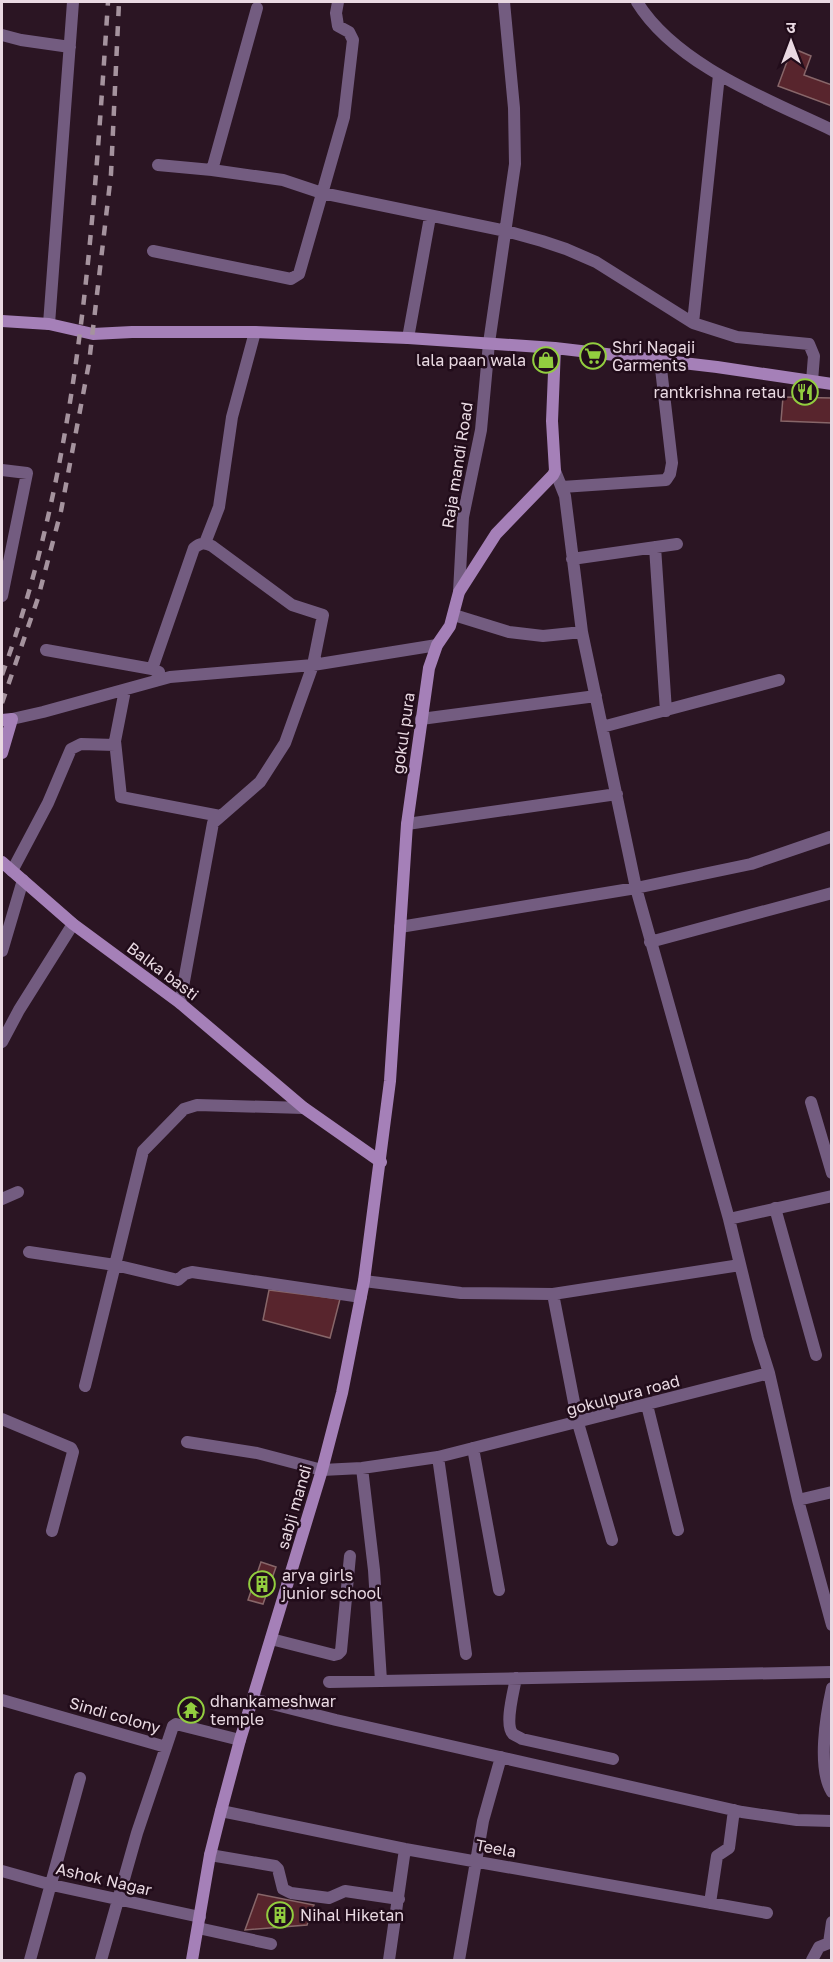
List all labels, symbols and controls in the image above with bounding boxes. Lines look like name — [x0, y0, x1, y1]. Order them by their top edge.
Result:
north arrow — [761, 12, 821, 72]
text: उ — [786, 17, 796, 37]
place label: Shri Nagaji Garments — [612, 337, 695, 375]
supermarket icon: Shri Nagaji Garments — [578, 341, 608, 371]
shop icon: lala paan wala — [531, 345, 561, 375]
place label: lala paan wala — [416, 350, 526, 370]
restaurant icon: rantkrishna retau — [790, 377, 820, 407]
place label: rantkrishna retau — [654, 382, 786, 402]
street label: Raja mandi Road — [437, 400, 477, 530]
street label: gokul pura — [387, 691, 419, 775]
street label: Balka basti — [123, 937, 203, 1005]
street label: gokulpura road — [564, 1370, 682, 1420]
street label: sabji mandi — [272, 1462, 316, 1552]
place label: arya girls junior school — [281, 1565, 381, 1603]
building icon: arya girls junior school — [247, 1569, 277, 1599]
place label: dhankameshwar temple — [210, 1691, 336, 1729]
street label: Sindi colony — [67, 1692, 163, 1738]
temple icon: dhankameshwar temple — [176, 1695, 206, 1725]
street label: Teela — [474, 1835, 518, 1861]
street label: Ashok Nagar — [54, 1858, 154, 1900]
building icon: Nihal Hiketan — [265, 1900, 295, 1930]
place label: Nihal Hiketan — [300, 1905, 404, 1925]

